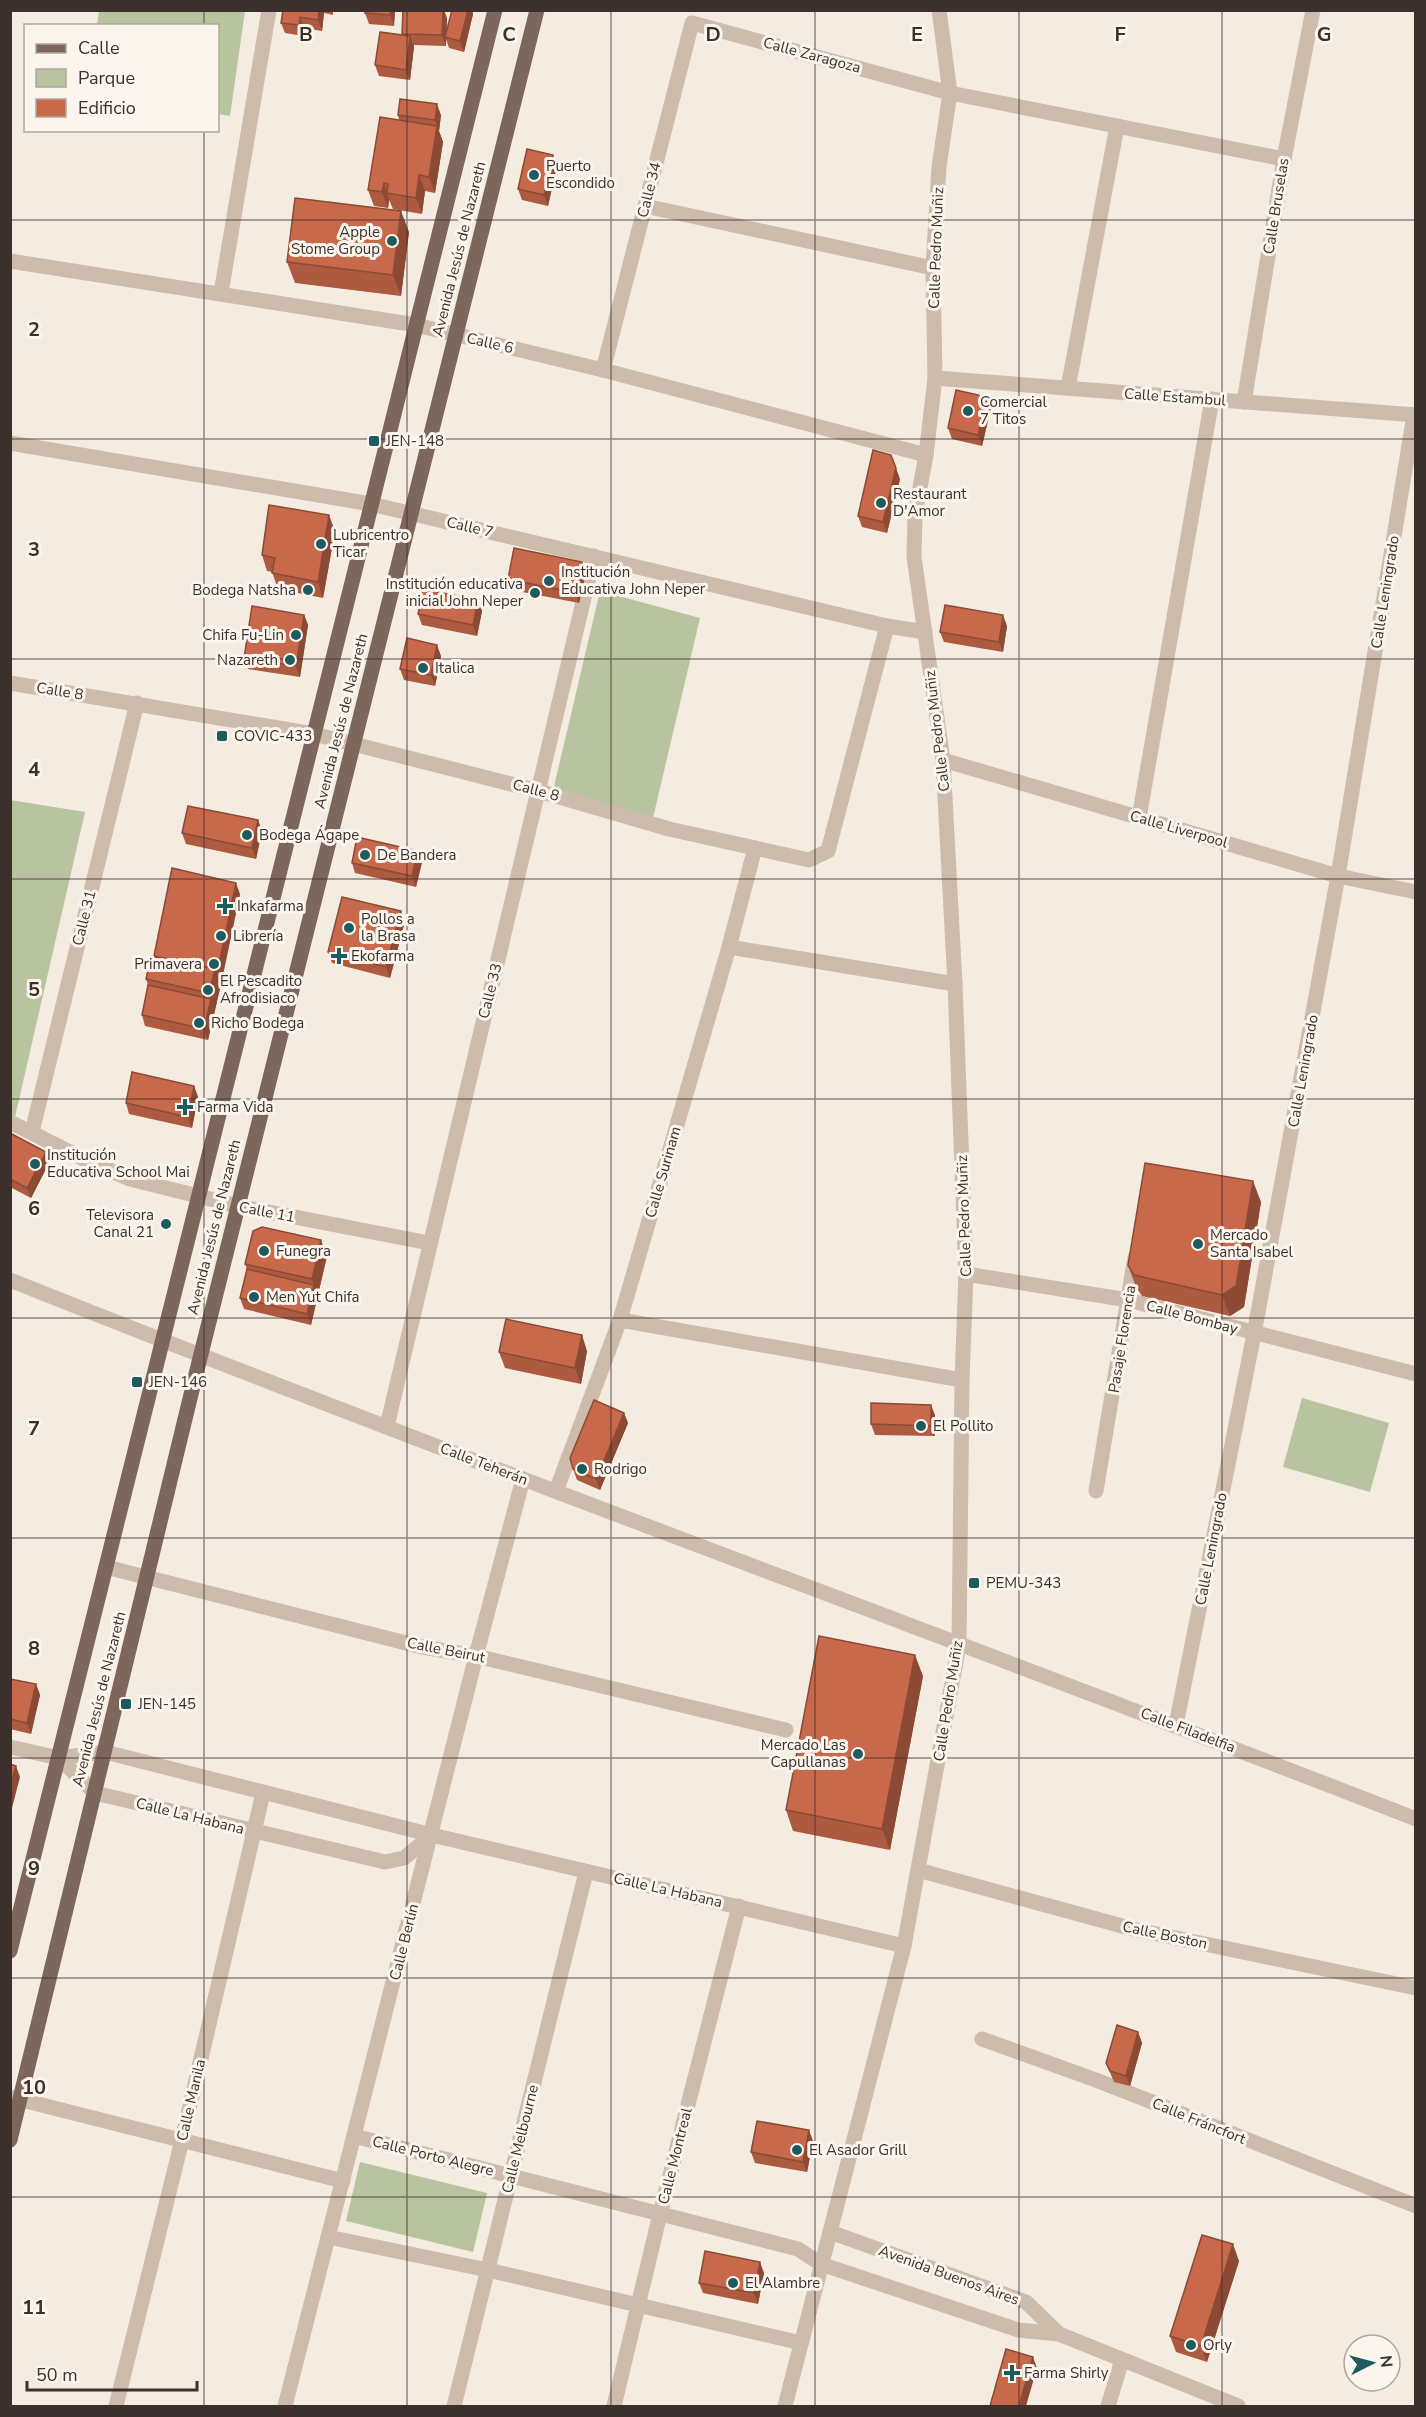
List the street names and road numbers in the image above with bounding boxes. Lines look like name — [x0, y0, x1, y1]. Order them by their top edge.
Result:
street label: Calle Zaragoza — [761, 32, 863, 78]
street label: Calle Bruselas — [1259, 156, 1293, 256]
street label: Avenida Jesús de Nazareth — [428, 159, 490, 339]
street label: Calle 34 — [632, 160, 666, 220]
street label: Calle Pedro Muñiz — [924, 187, 948, 309]
street label: Calle 6 — [465, 328, 515, 358]
street label: Calle Estambul — [1123, 383, 1227, 411]
street label: Calle 7 — [445, 512, 495, 542]
street label: Calle Leningrado — [1366, 534, 1404, 650]
street label: Avenida Jesús de Nazareth — [310, 631, 372, 811]
street label: Calle Pedro Muñiz — [920, 669, 954, 793]
street label: Calle 8 — [35, 677, 85, 705]
street label: Calle 8 — [510, 774, 562, 806]
street label: Calle Liverpool — [1128, 805, 1231, 853]
street label: Calle 31 — [67, 888, 101, 948]
street label: Calle 33 — [473, 961, 507, 1021]
street label: Calle Leningrado — [1283, 1013, 1323, 1129]
street label: Calle Surinam — [640, 1124, 686, 1220]
street label: Avenida Jesús de Nazareth — [183, 1137, 245, 1317]
street label: Calle Pedro Muñiz — [952, 1155, 976, 1277]
street label: Calle 11 — [237, 1197, 297, 1227]
street label: Pasaje Florencia — [1104, 1284, 1140, 1394]
street label: Calle Bombay — [1144, 1295, 1240, 1339]
street label: Calle Teherán — [437, 1438, 531, 1490]
street label: Calle Leningrado — [1190, 1491, 1232, 1607]
street label: Avenida Jesús de Nazareth — [68, 1609, 130, 1789]
street label: Calle Beirut — [405, 1633, 487, 1668]
street label: Calle Pedro Muñiz — [929, 1639, 967, 1763]
street label: Calle Filadelfia — [1138, 1703, 1238, 1757]
street label: Calle La Habana — [134, 1793, 246, 1839]
street label: Calle La Habana — [612, 1868, 724, 1912]
street label: Calle Berlín — [385, 1902, 423, 1982]
street label: Calle Boston — [1121, 1916, 1209, 1954]
street label: Calle Manila — [172, 2057, 210, 2143]
street label: Calle Melbourne — [497, 2083, 543, 2195]
street label: Calle Fráncfort — [1149, 2093, 1250, 2149]
street label: Calle Montreal — [653, 2105, 697, 2206]
street label: Calle Porto Alegre — [370, 2131, 496, 2181]
street label: Avenida Buenos Aires — [876, 2240, 1022, 2310]

